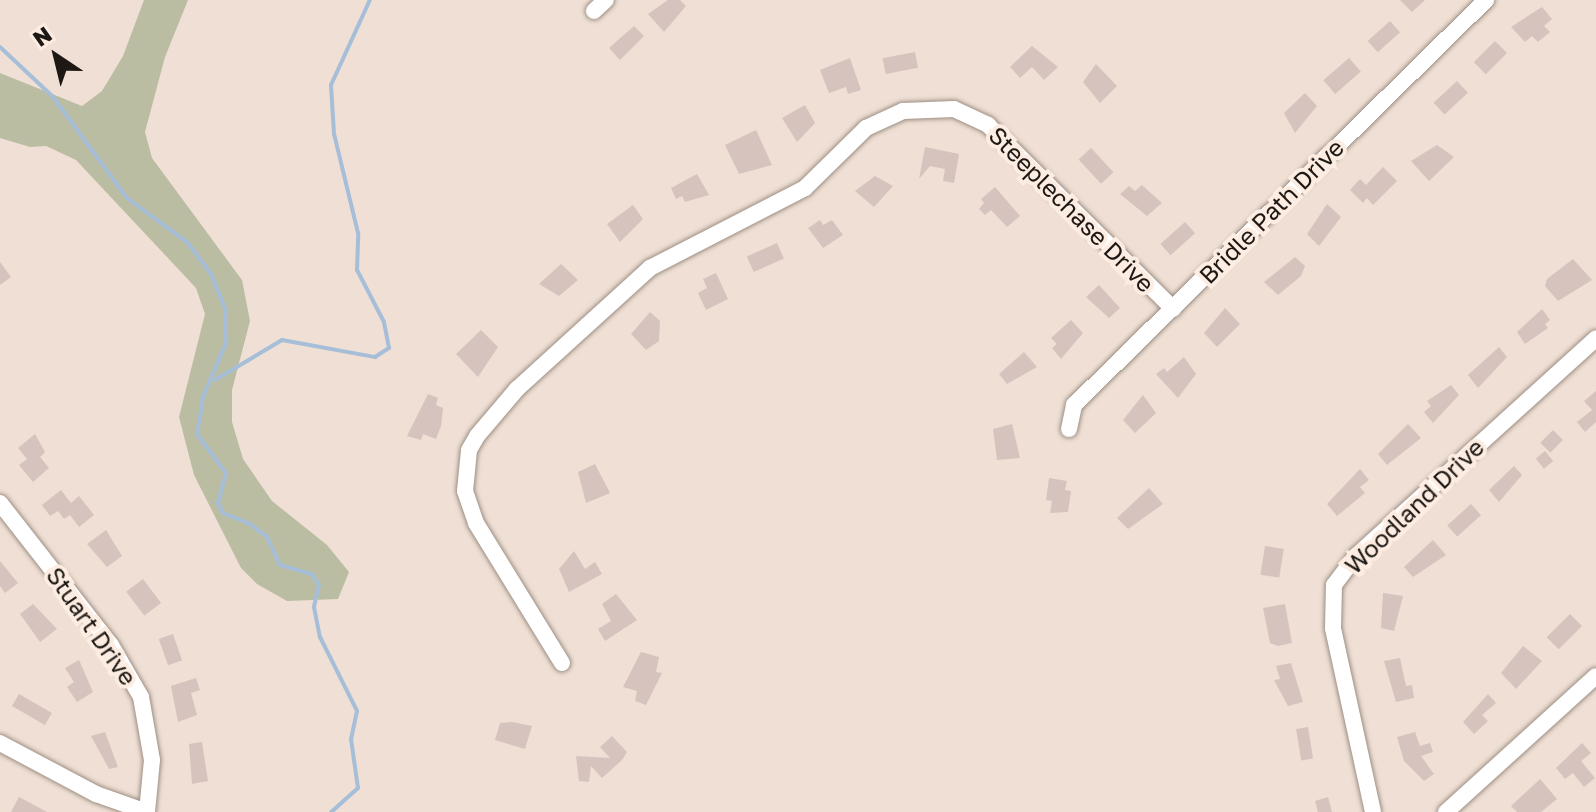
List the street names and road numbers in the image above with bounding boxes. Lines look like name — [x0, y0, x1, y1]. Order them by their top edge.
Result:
street label: Steeplechase Drive — [983, 120, 1161, 298]
street label: Bridle Path Drive — [1193, 133, 1349, 289]
street label: Woodland Drive — [1339, 432, 1489, 580]
street label: Stuart Drive — [41, 561, 143, 691]

